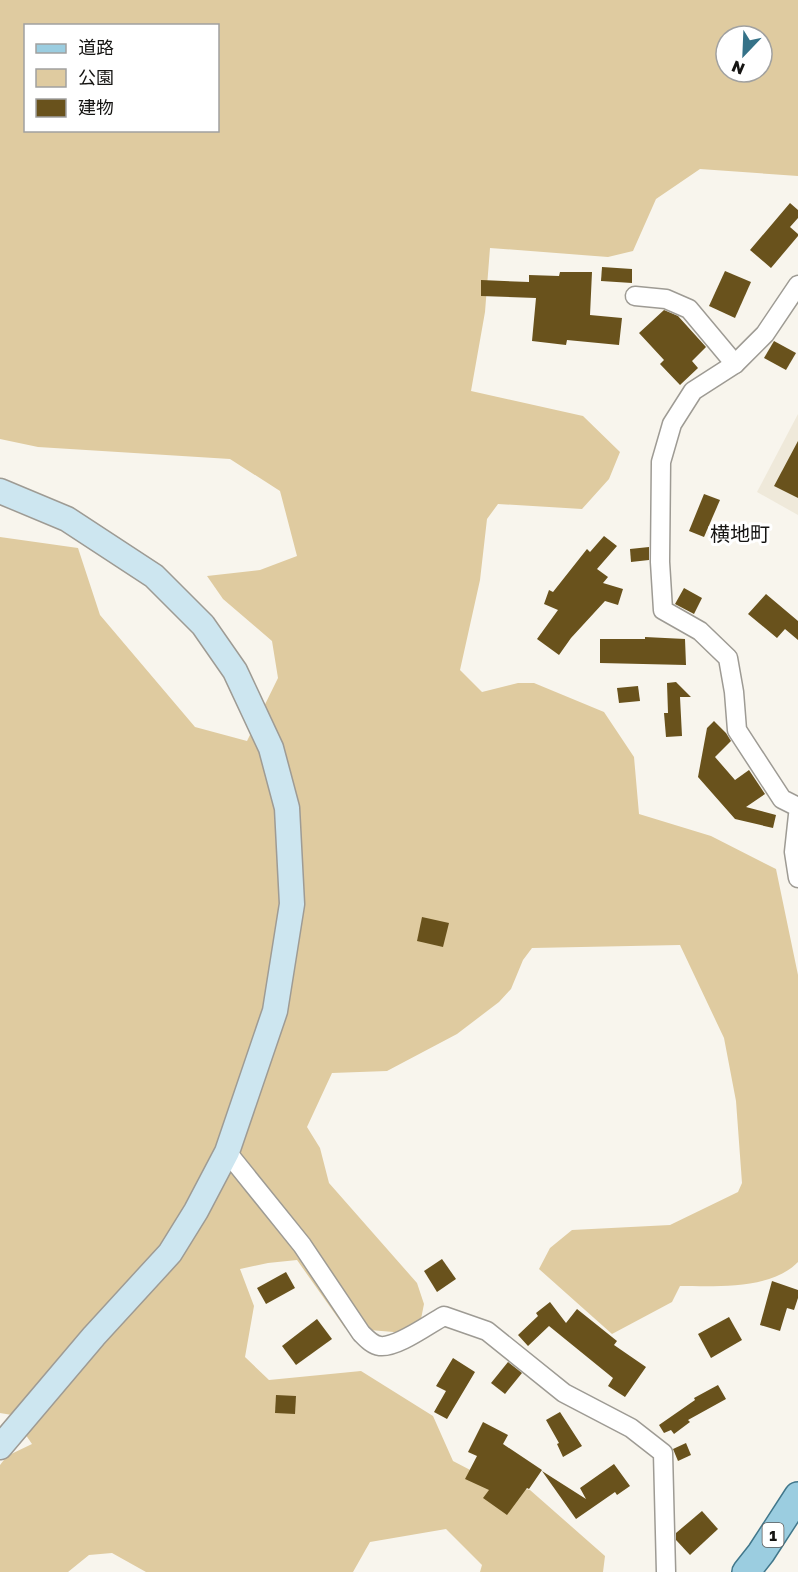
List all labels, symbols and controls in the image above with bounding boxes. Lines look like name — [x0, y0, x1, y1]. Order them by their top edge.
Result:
legend — [24, 24, 219, 132]
north arrow — [714, 24, 774, 84]
text: 道路 — [78, 36, 114, 58]
text: N — [729, 56, 748, 79]
text: 公園 — [78, 66, 114, 88]
text: 建物 — [78, 96, 114, 118]
district label: 横地町 — [710, 521, 770, 545]
road number: 1 — [762, 1523, 784, 1547]

